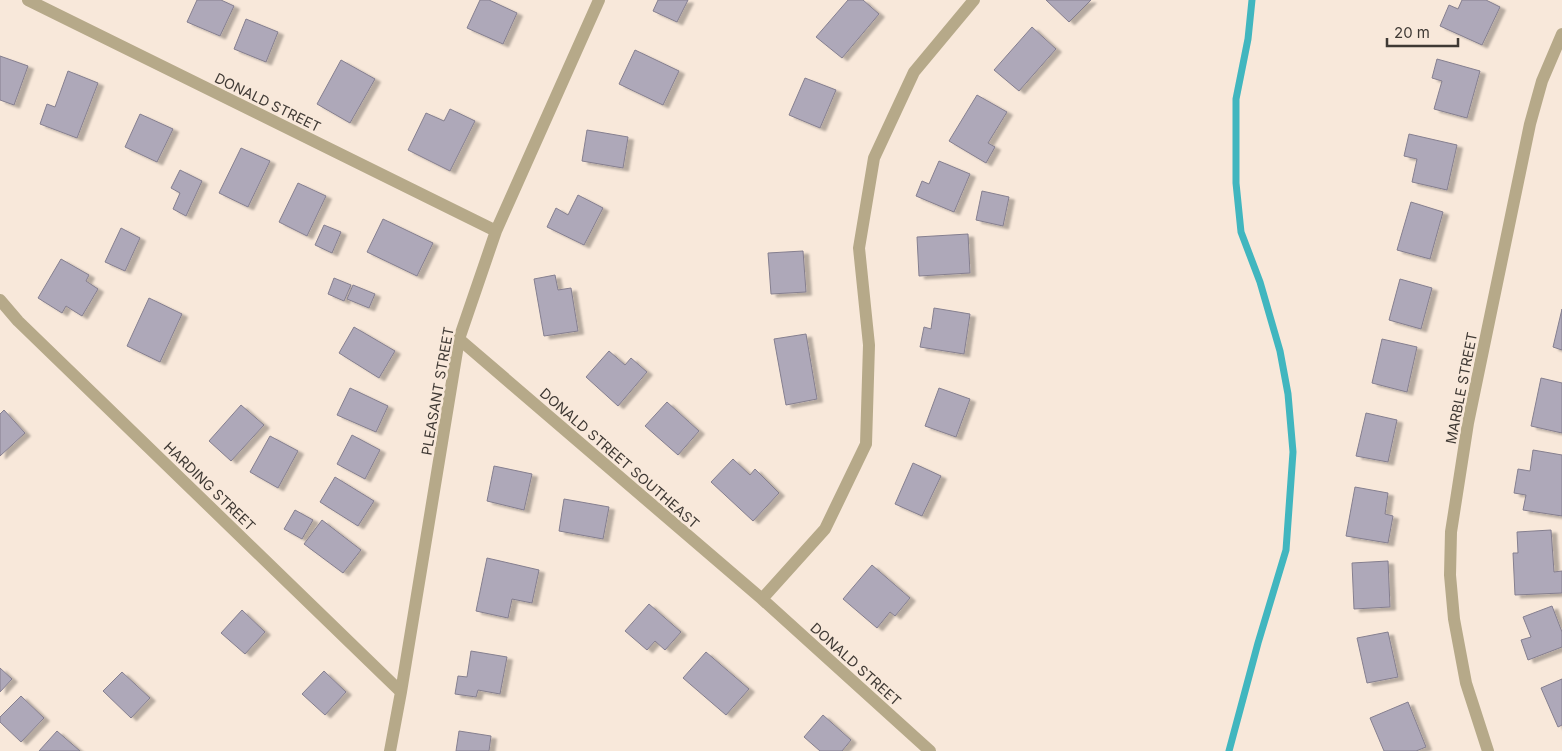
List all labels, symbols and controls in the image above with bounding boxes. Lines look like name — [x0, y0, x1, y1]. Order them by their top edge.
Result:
scale bar — [1387, 15, 1458, 47]
text: 20 m — [1394, 23, 1430, 42]
street label: DONALD STREET — [212, 69, 324, 135]
street label: PLEASANT STREET — [417, 326, 457, 456]
street label: MARBLE STREET — [1442, 331, 1480, 445]
street label: DONALD STREET SOUTHEAST — [537, 384, 703, 532]
street label: HARDING STREET — [161, 438, 259, 534]
street label: DONALD STREET — [807, 619, 905, 709]

